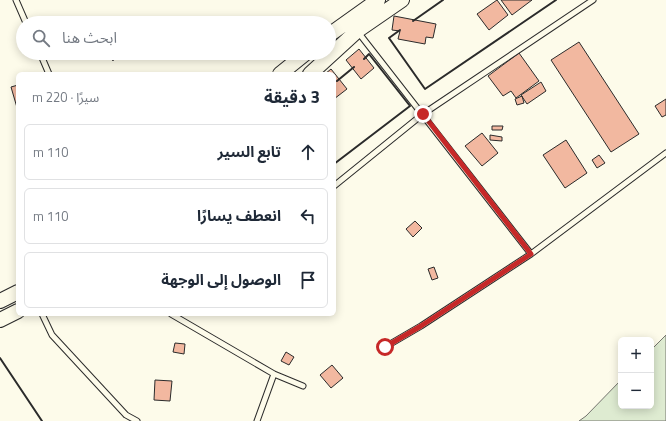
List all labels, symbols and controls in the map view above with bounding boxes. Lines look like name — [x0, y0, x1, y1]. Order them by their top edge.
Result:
search box — [16, 16, 336, 60]
text: ابحث هنا — [62, 26, 117, 49]
icon: search — [30, 27, 52, 49]
text: 3 دقيقة — [264, 84, 320, 110]
text: سيرًا · 220 m — [32, 87, 99, 107]
route end — [414, 105, 432, 123]
text: تابع السير — [218, 140, 281, 163]
icon: ahead — [297, 141, 319, 163]
text: 110 m — [33, 142, 69, 162]
text: انعطف يسارًا — [197, 204, 281, 227]
icon: left — [297, 205, 319, 227]
text: 110 m — [33, 206, 69, 226]
text: الوصول إلى الوجهة — [161, 268, 281, 291]
icon: arrive — [297, 269, 319, 291]
map controls — [618, 337, 654, 409]
button: + — [618, 337, 654, 373]
route start — [376, 338, 394, 356]
button: − — [618, 373, 654, 409]

